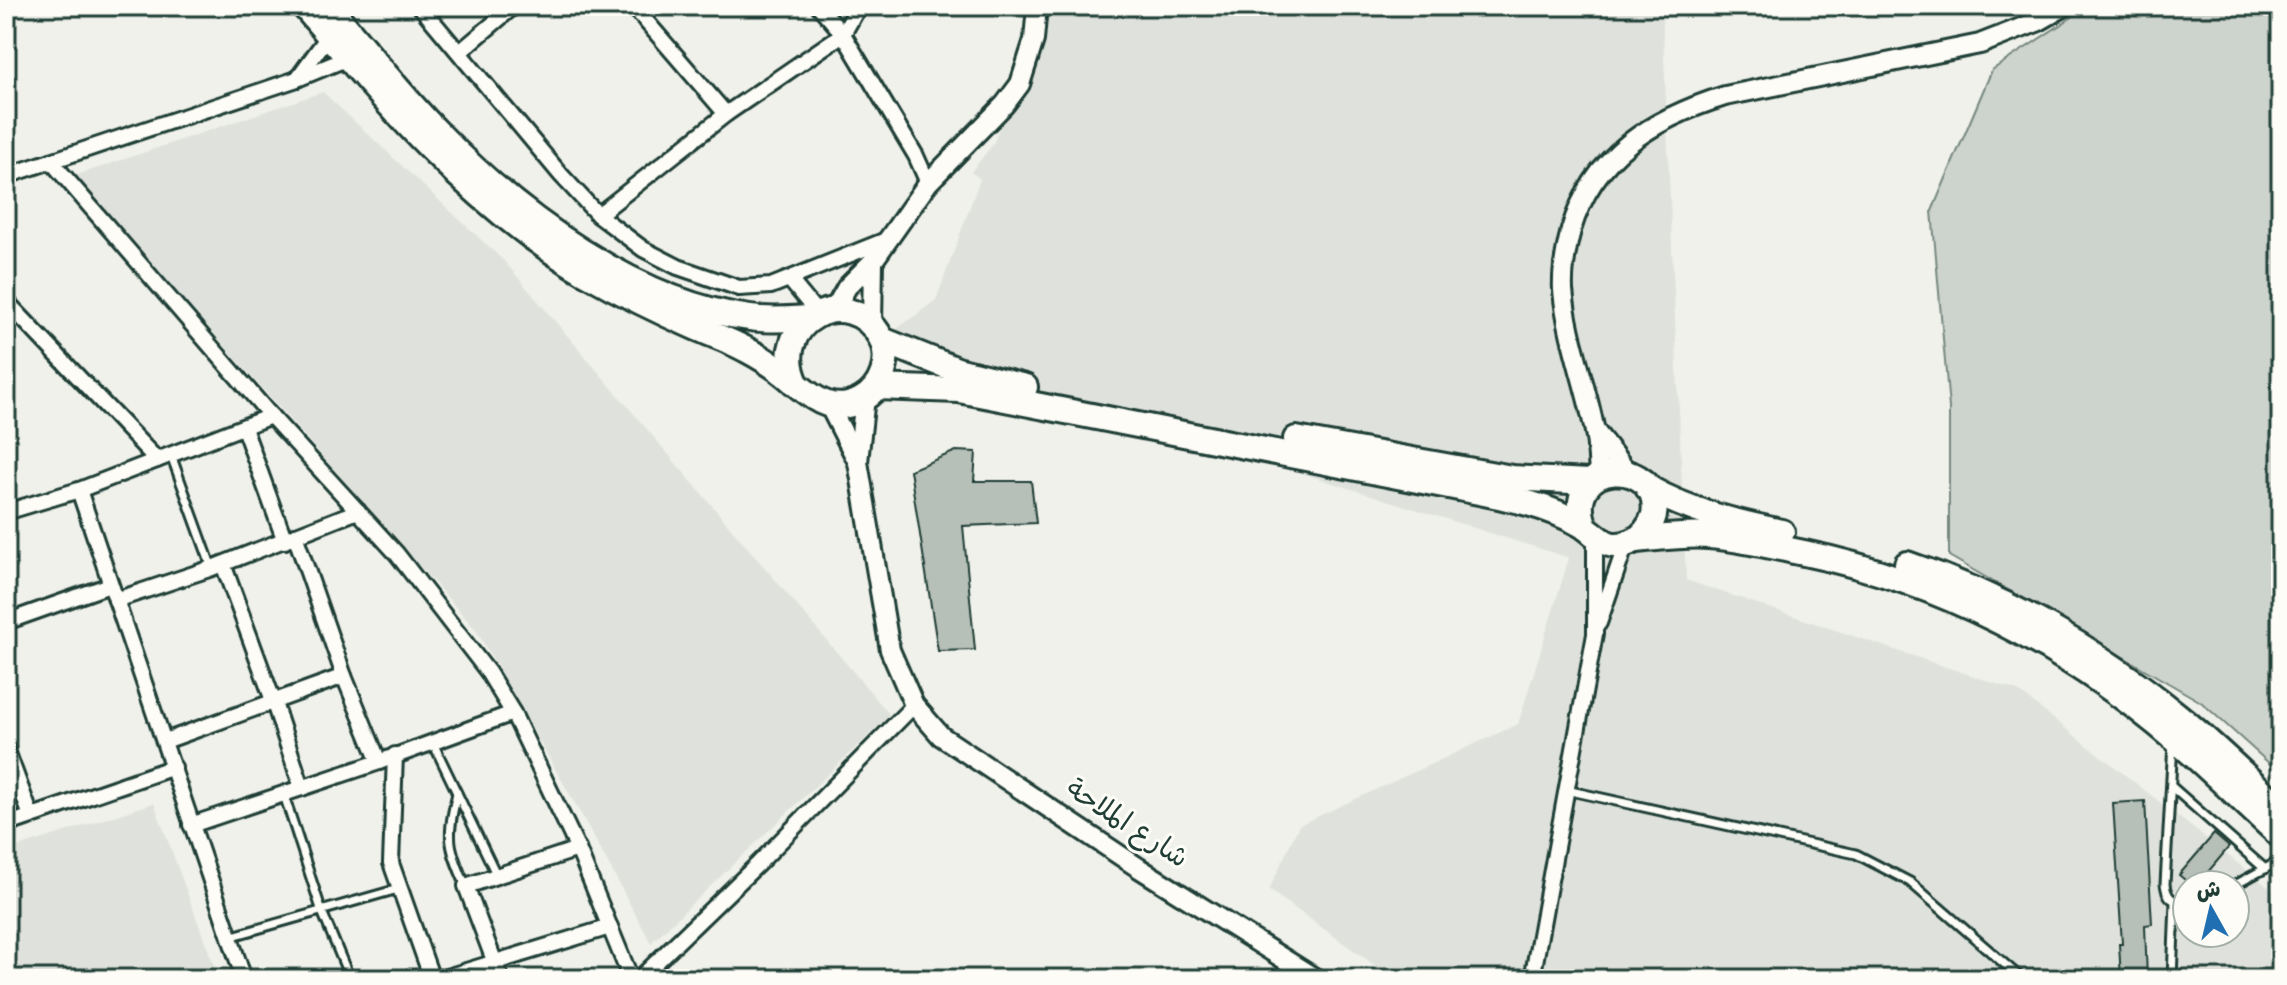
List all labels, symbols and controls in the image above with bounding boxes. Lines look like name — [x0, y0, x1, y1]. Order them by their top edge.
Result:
street label: شارع الملاحة — [1057, 770, 1195, 880]
north arrow — [2171, 869, 2251, 949]
text: ش — [2194, 875, 2223, 910]

